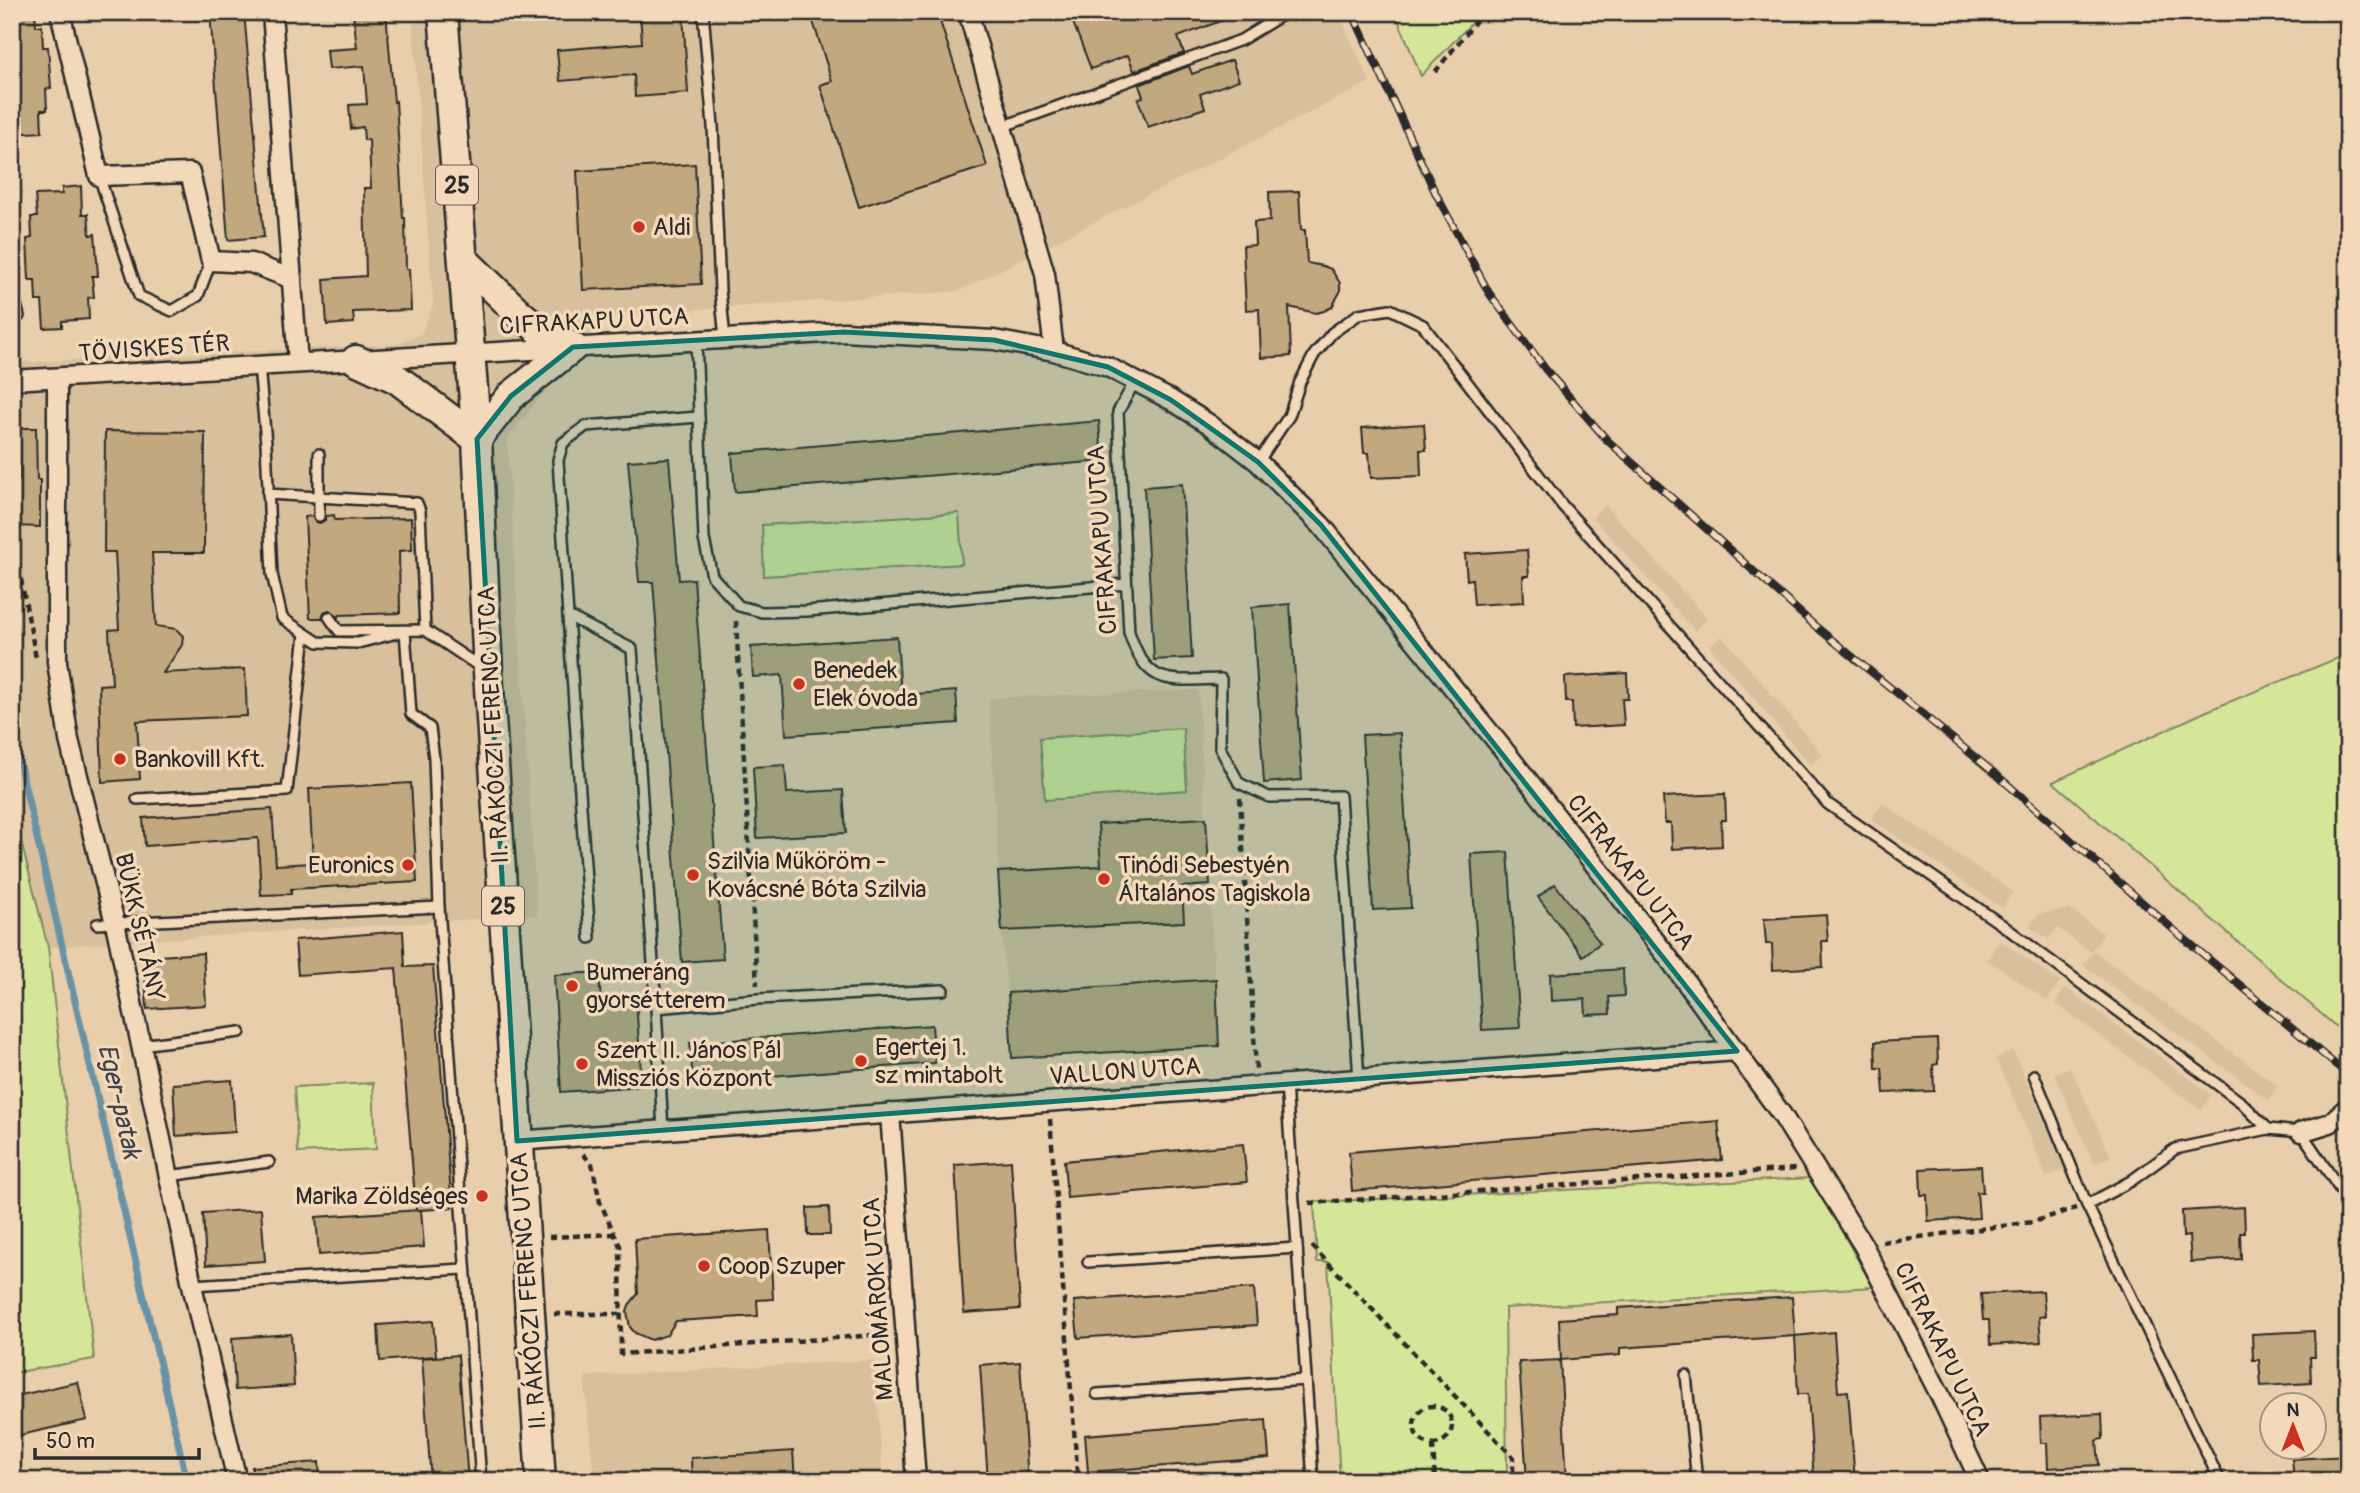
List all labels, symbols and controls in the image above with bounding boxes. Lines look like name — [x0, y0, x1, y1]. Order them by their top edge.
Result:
road number: 25 — [436, 166, 478, 204]
place label: Aldi — [653, 213, 690, 242]
marker: Aldi — [631, 219, 647, 235]
street label: CIFRAKAPU UTCA — [499, 302, 689, 341]
street label: TÖVISKES TÉR — [77, 329, 231, 368]
street label: CIFRAKAPU UTCA — [1081, 444, 1124, 635]
street label: II. RÁKÓCZI FERENC UTCA — [471, 586, 515, 864]
place label: Benedek Elek óvoda — [813, 656, 918, 713]
marker: Benedek Elek óvoda — [791, 676, 807, 692]
place label: Bankovill Kft. — [134, 745, 265, 774]
marker: Bankovill Kft. — [112, 751, 128, 767]
street label: CIFRAKAPU UTCA — [1561, 789, 1700, 956]
place label: Szilvia Műköröm - Kovácsné Bóta Szilvia — [707, 847, 926, 904]
street label: BÜKK SÉTÁNY — [108, 850, 171, 1004]
place label: Euronics — [308, 851, 394, 880]
place label: Tinódi Sebestyén Általános Tagiskola — [1118, 851, 1310, 908]
marker: Euronics — [400, 857, 416, 873]
marker: Szilvia Műköröm - Kovácsné Bóta Szilvia — [685, 867, 701, 883]
marker: Tinódi Sebestyén Általános Tagiskola — [1096, 871, 1112, 887]
road number: 25 — [482, 886, 524, 925]
place label: Bumeráng gyorsétterem — [586, 958, 725, 1015]
marker: Bumeráng gyorsétterem — [564, 978, 580, 994]
place label: Egertej 1. sz mintabolt — [875, 1033, 1003, 1090]
place label: Szent II. János Pál Missziós Központ — [596, 1036, 782, 1093]
water label: Eger-patak — [90, 1041, 148, 1164]
street label: VALLON UTCA — [1048, 1052, 1202, 1091]
marker: Egertej 1. sz mintabolt — [853, 1053, 869, 1069]
marker: Szent II. János Pál Missziós Központ — [574, 1056, 590, 1072]
street label: II. RÁKÓCZI FERENC UTCA — [503, 1152, 553, 1430]
place label: Marika Zöldséges — [295, 1182, 468, 1211]
marker: Marika Zöldséges — [474, 1188, 490, 1204]
street label: MALOMÁROK UTCA — [857, 1196, 900, 1401]
place label: Coop Szuper — [718, 1252, 846, 1281]
marker: Coop Szuper — [696, 1258, 712, 1274]
street label: CIFRAKAPU UTCA — [1888, 1258, 1997, 1441]
north arrow — [2258, 1392, 2328, 1462]
text: N — [2287, 1398, 2300, 1422]
scale bar — [35, 1416, 200, 1460]
text: 50 m — [46, 1428, 95, 1455]

